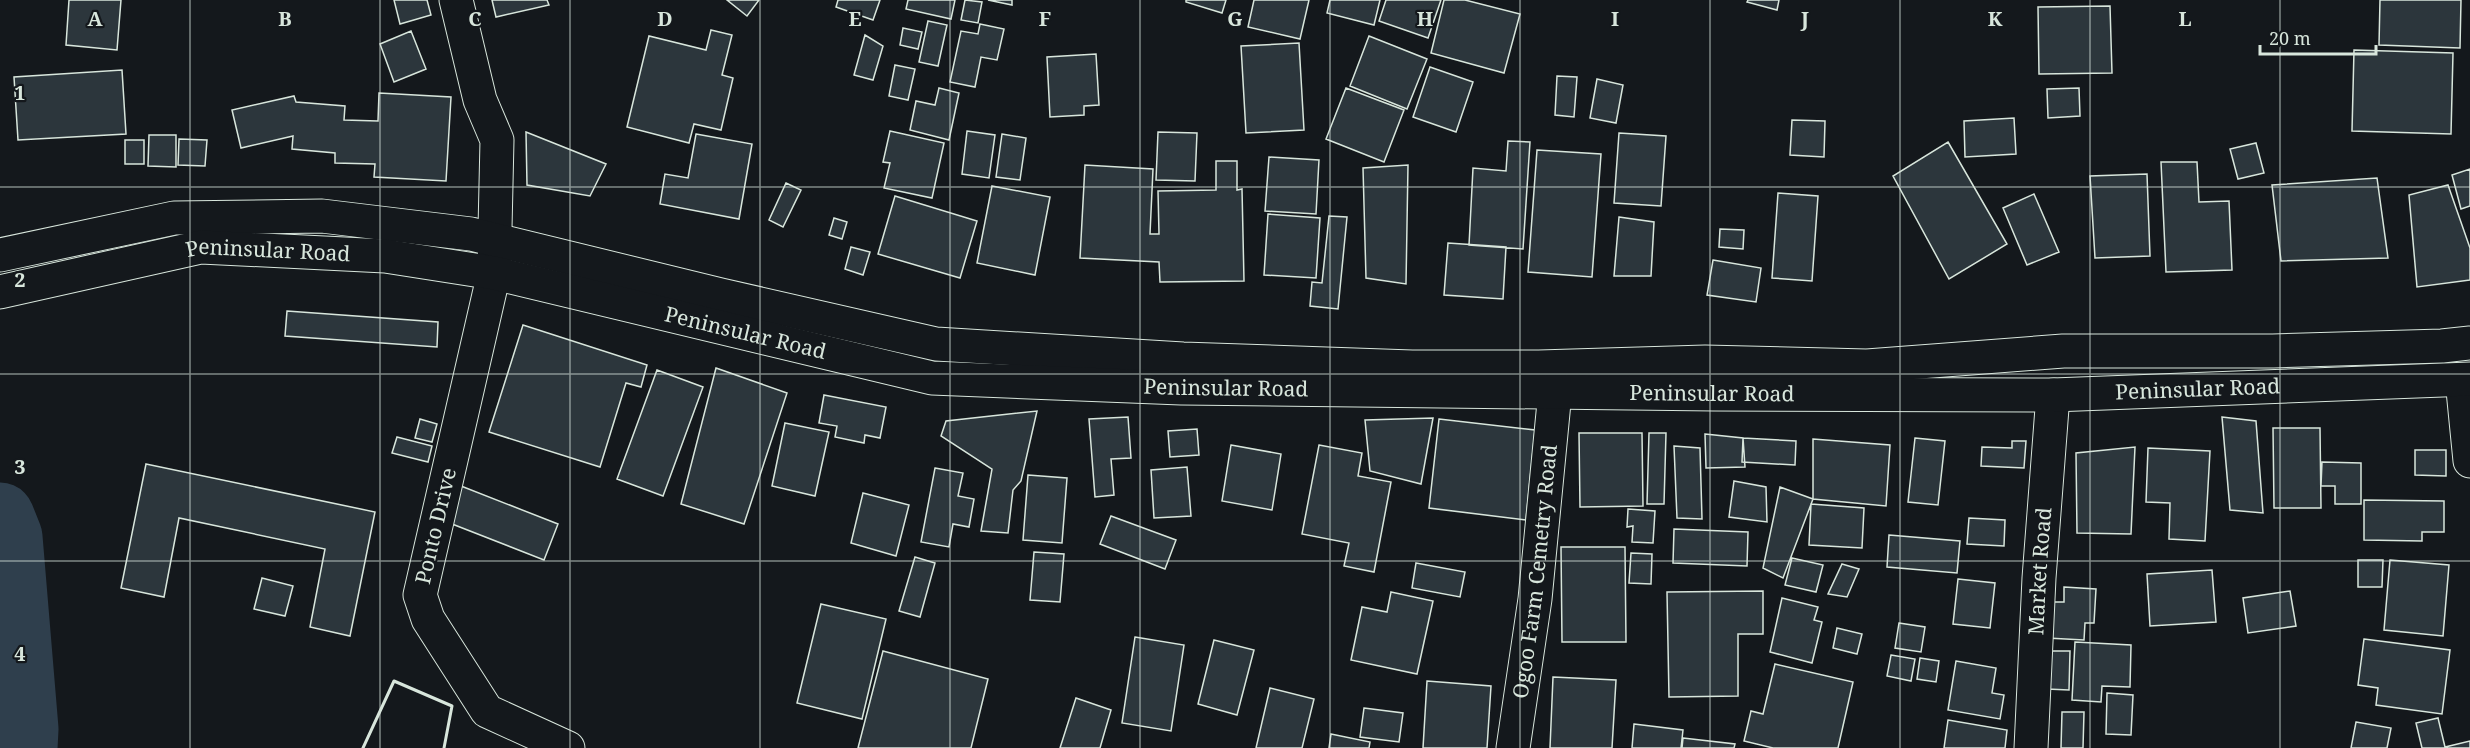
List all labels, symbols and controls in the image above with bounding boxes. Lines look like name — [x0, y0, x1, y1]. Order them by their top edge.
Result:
text: A — [87, 5, 103, 32]
text: B — [278, 5, 292, 32]
text: C — [468, 5, 482, 32]
text: D — [657, 5, 673, 32]
text: E — [848, 5, 862, 32]
text: F — [1039, 5, 1051, 32]
text: G — [1227, 5, 1243, 32]
text: H — [1417, 5, 1433, 32]
text: I — [1611, 5, 1619, 32]
text: J — [1800, 5, 1809, 32]
text: K — [1988, 5, 2003, 32]
text: L — [2178, 5, 2192, 32]
scale bar — [2260, 18, 2376, 56]
text: 20 m — [2269, 26, 2311, 50]
text: 1 — [14, 79, 26, 106]
street label: Peninsular Road — [183, 232, 351, 267]
text: 2 — [14, 266, 26, 293]
street label: Peninsular Road — [662, 299, 829, 365]
street label: Peninsular Road — [2115, 371, 2281, 406]
street label: Peninsular Road — [1143, 372, 1309, 402]
street label: Peninsular Road — [1629, 378, 1794, 407]
street label: Ogoo Farm Cemetry Road — [1505, 443, 1563, 700]
text: 3 — [14, 453, 26, 480]
street label: Ponto Drive — [408, 465, 462, 587]
street label: Market Road — [2021, 506, 2057, 636]
text: 4 — [14, 640, 26, 667]

